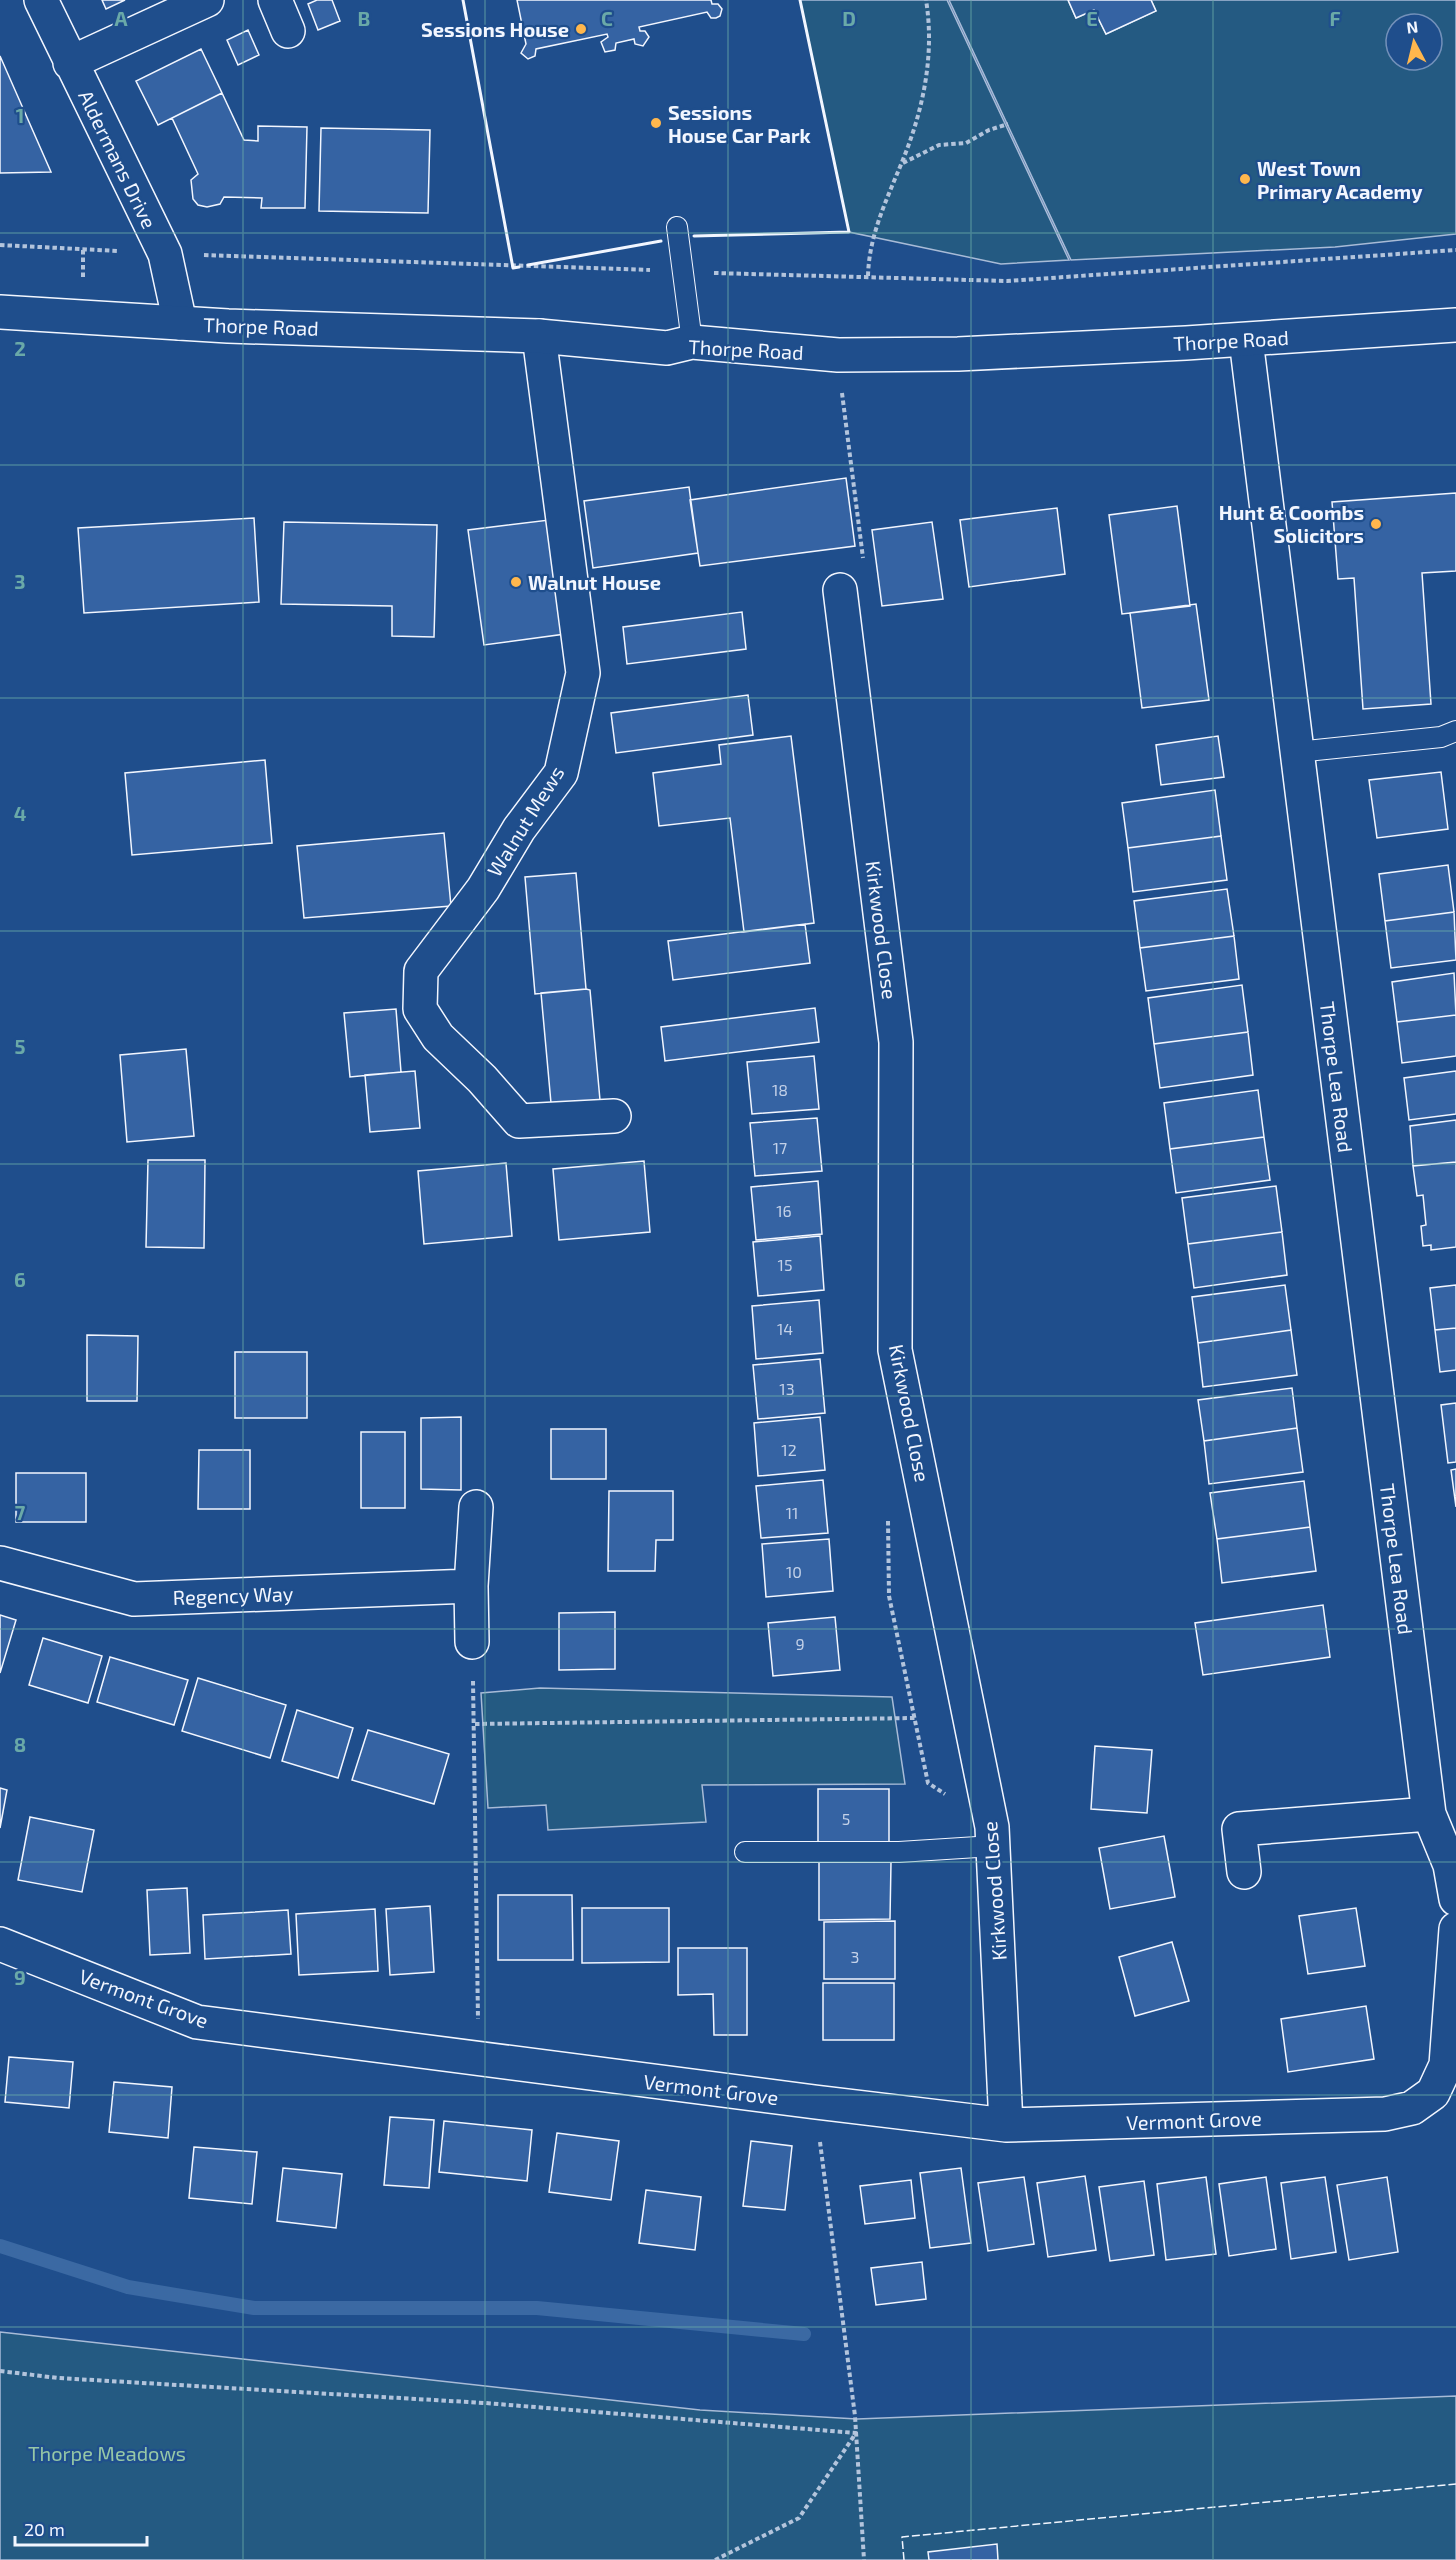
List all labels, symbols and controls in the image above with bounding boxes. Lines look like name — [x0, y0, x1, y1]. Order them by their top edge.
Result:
text: A — [114, 6, 128, 30]
text: B — [358, 6, 370, 30]
text: C — [601, 6, 613, 30]
text: D — [842, 6, 856, 30]
text: E — [1086, 6, 1098, 30]
text: F — [1329, 6, 1341, 30]
north arrow — [1384, 12, 1444, 72]
text: N — [1405, 16, 1419, 37]
place label: Sessions House — [421, 17, 569, 41]
marker: Sessions House — [574, 22, 588, 36]
street label: Aldermans Drive — [74, 86, 162, 232]
place label: Sessions House Car Park — [668, 100, 812, 147]
text: 1 — [16, 103, 24, 127]
marker: Sessions House Car Park — [649, 116, 663, 130]
place label: West Town Primary Academy — [1257, 156, 1423, 204]
marker: West Town Primary Academy — [1238, 172, 1252, 186]
street label: Thorpe Road — [203, 312, 319, 340]
street label: Thorpe Road — [1173, 325, 1289, 355]
street label: Thorpe Road — [688, 334, 804, 364]
text: 2 — [14, 336, 26, 360]
place label: Hunt & Coombs Solicitors — [1219, 500, 1364, 547]
marker: Hunt & Coombs Solicitors — [1369, 517, 1383, 531]
text: 3 — [14, 569, 26, 593]
place label: Walnut House — [528, 570, 661, 594]
marker: Walnut House — [509, 575, 523, 589]
street label: Walnut Mews — [482, 761, 568, 881]
text: 4 — [14, 801, 27, 825]
street label: Kirkwood Close — [862, 859, 902, 1001]
street label: Thorpe Lea Road — [1316, 1000, 1358, 1154]
text: 5 — [14, 1034, 26, 1058]
house number: 18 — [772, 1080, 788, 1099]
house number: 17 — [773, 1138, 787, 1157]
house number: 16 — [776, 1201, 792, 1220]
house number: 15 — [778, 1255, 792, 1274]
text: 6 — [14, 1267, 26, 1291]
house number: 14 — [777, 1319, 793, 1338]
street label: Kirkwood Close — [885, 1342, 935, 1484]
house number: 13 — [779, 1379, 795, 1398]
house number: 12 — [781, 1440, 797, 1459]
street label: Thorpe Lea Road — [1376, 1482, 1418, 1636]
text: 7 — [15, 1500, 26, 1524]
house number: 11 — [786, 1503, 798, 1522]
house number: 10 — [786, 1562, 802, 1581]
street label: Regency Way — [172, 1581, 294, 1609]
house number: 9 — [795, 1634, 805, 1653]
text: 8 — [14, 1732, 26, 1756]
house number: 5 — [842, 1809, 850, 1828]
street label: Kirkwood Close — [977, 1821, 1011, 1961]
house number: 3 — [851, 1947, 859, 1966]
street label: Vermont Grove — [76, 1964, 212, 2032]
text: 9 — [14, 1965, 26, 1989]
street label: Vermont Grove — [642, 2069, 780, 2109]
street label: Vermont Grove — [1126, 2106, 1262, 2134]
park label: Thorpe Meadows — [28, 2441, 186, 2465]
scale bar — [15, 2509, 147, 2547]
text: 20 m — [24, 2518, 65, 2540]

